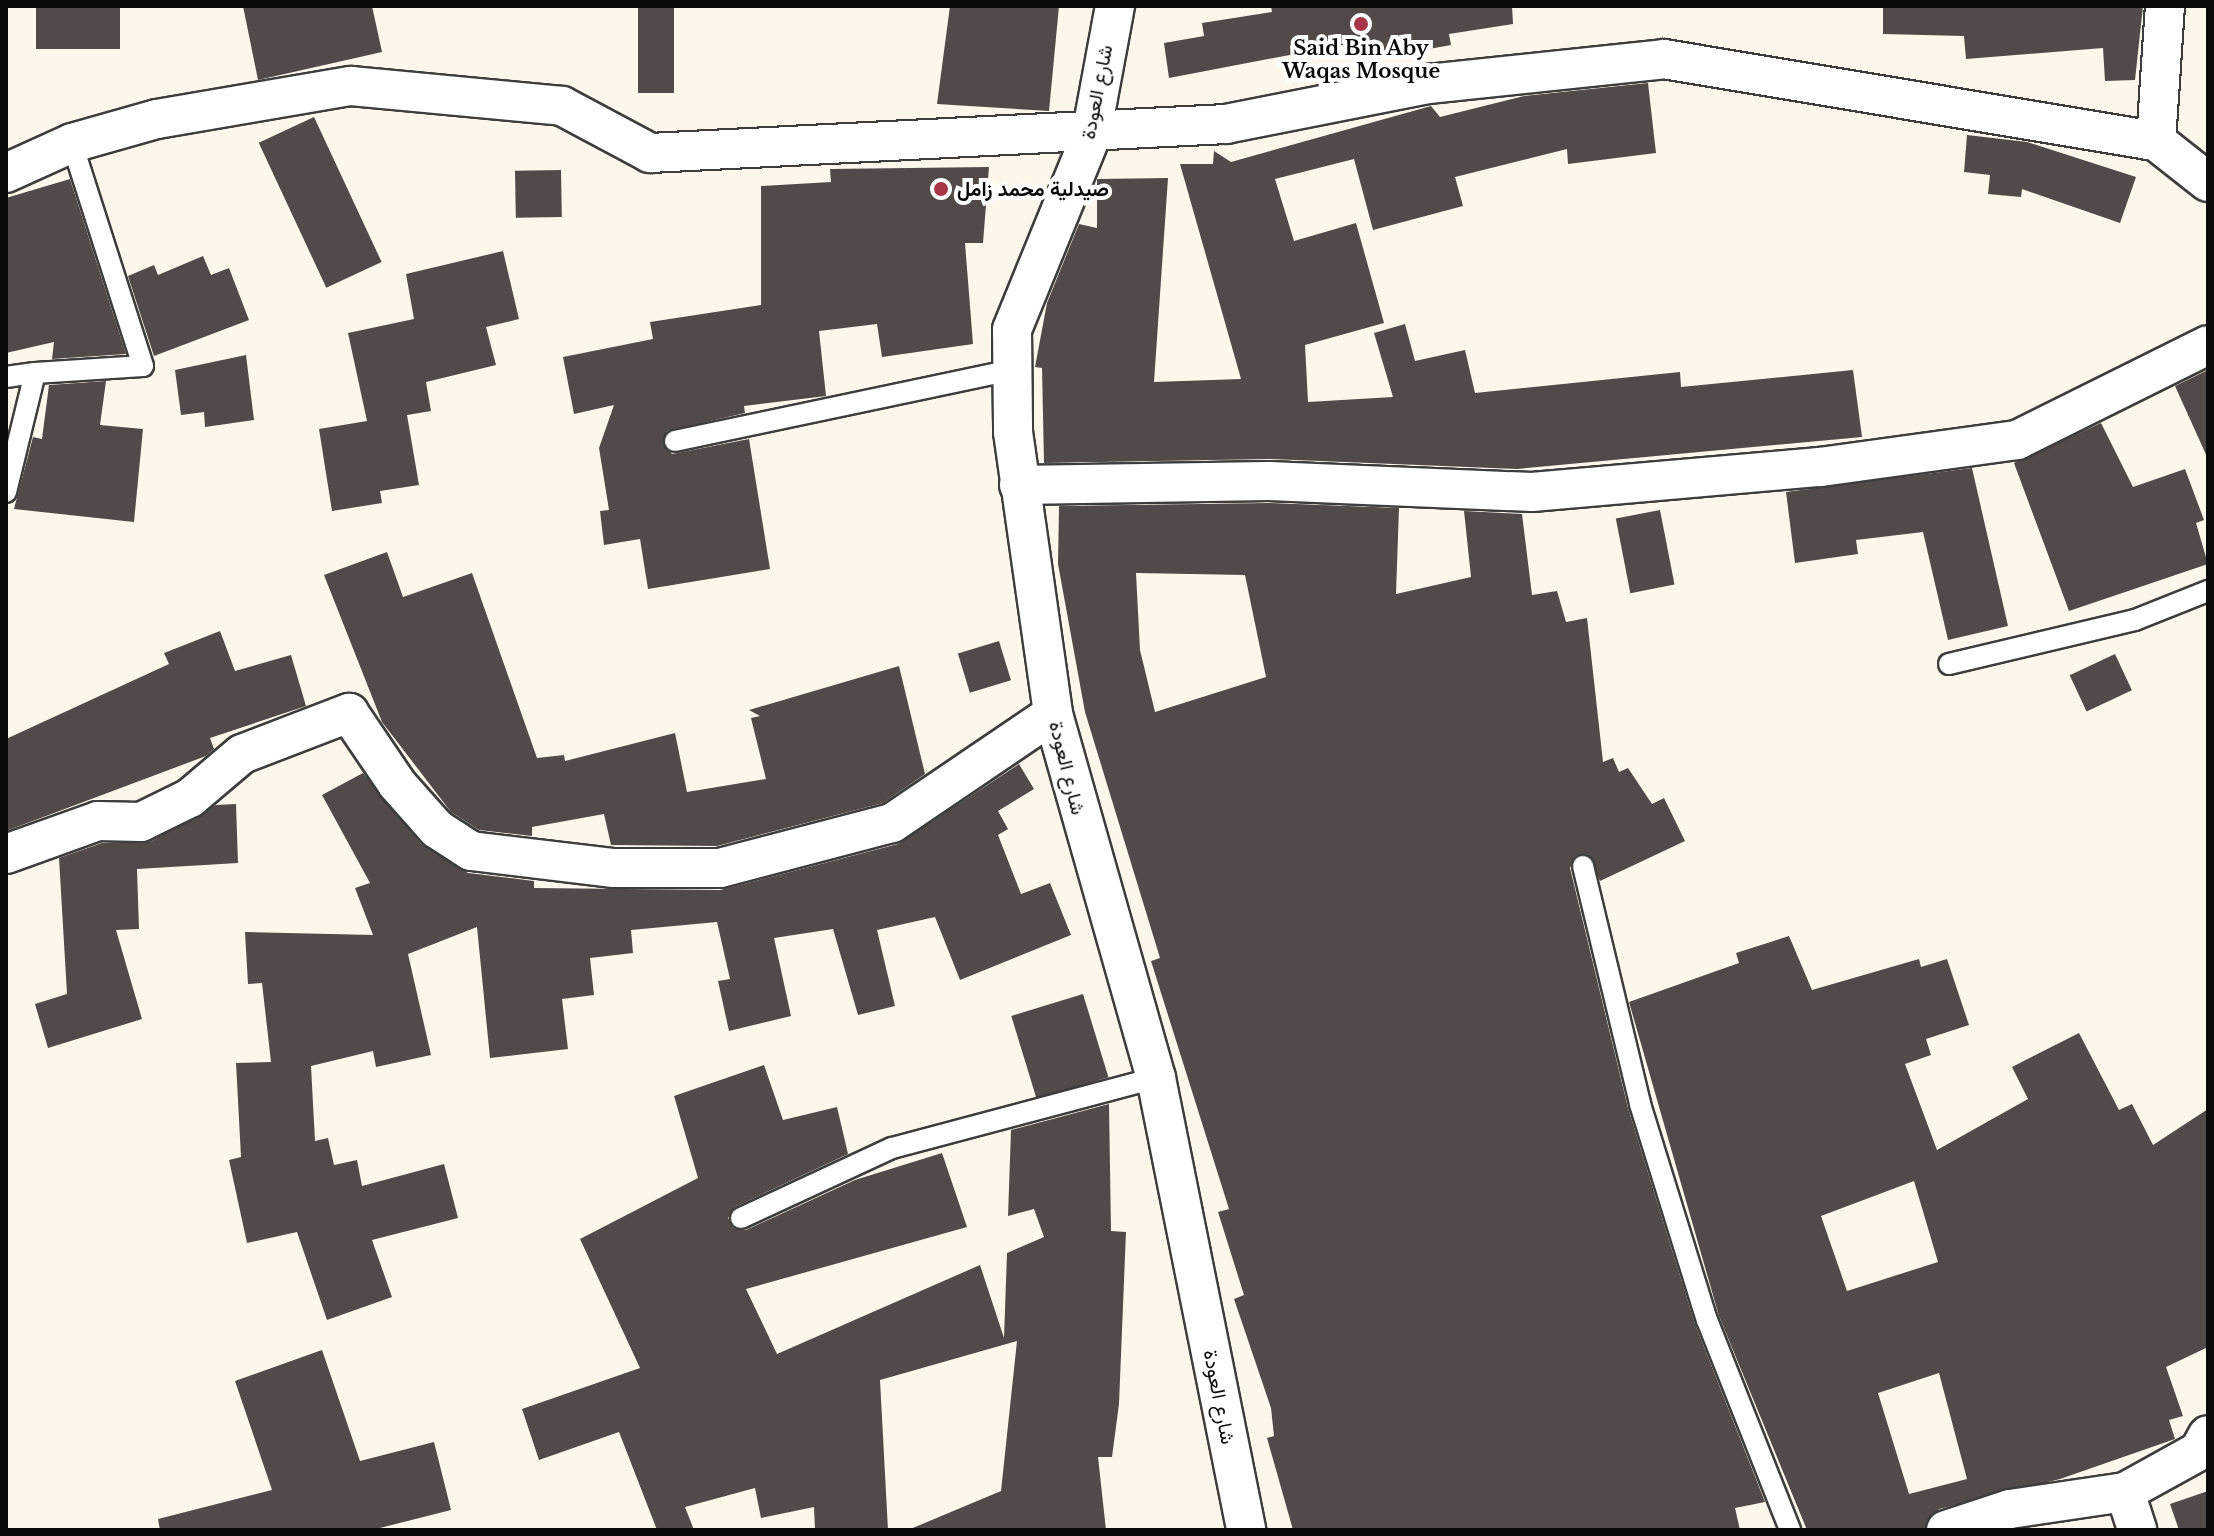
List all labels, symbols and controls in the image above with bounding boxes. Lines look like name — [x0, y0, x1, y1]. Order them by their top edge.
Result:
marker: Said Bin Aby Waqas Mosque — [1352, 15, 1370, 33]
place label: Said Bin Aby Waqas Mosque — [1282, 36, 1440, 83]
street label: شارع العودة — [1076, 43, 1118, 141]
place label: صيدلية محمد زامل — [957, 177, 1109, 201]
marker: صيدلية محمد زامل — [932, 180, 950, 198]
street label: شارع العودة — [1044, 719, 1090, 817]
street label: شارع العودة — [1198, 1348, 1240, 1446]

